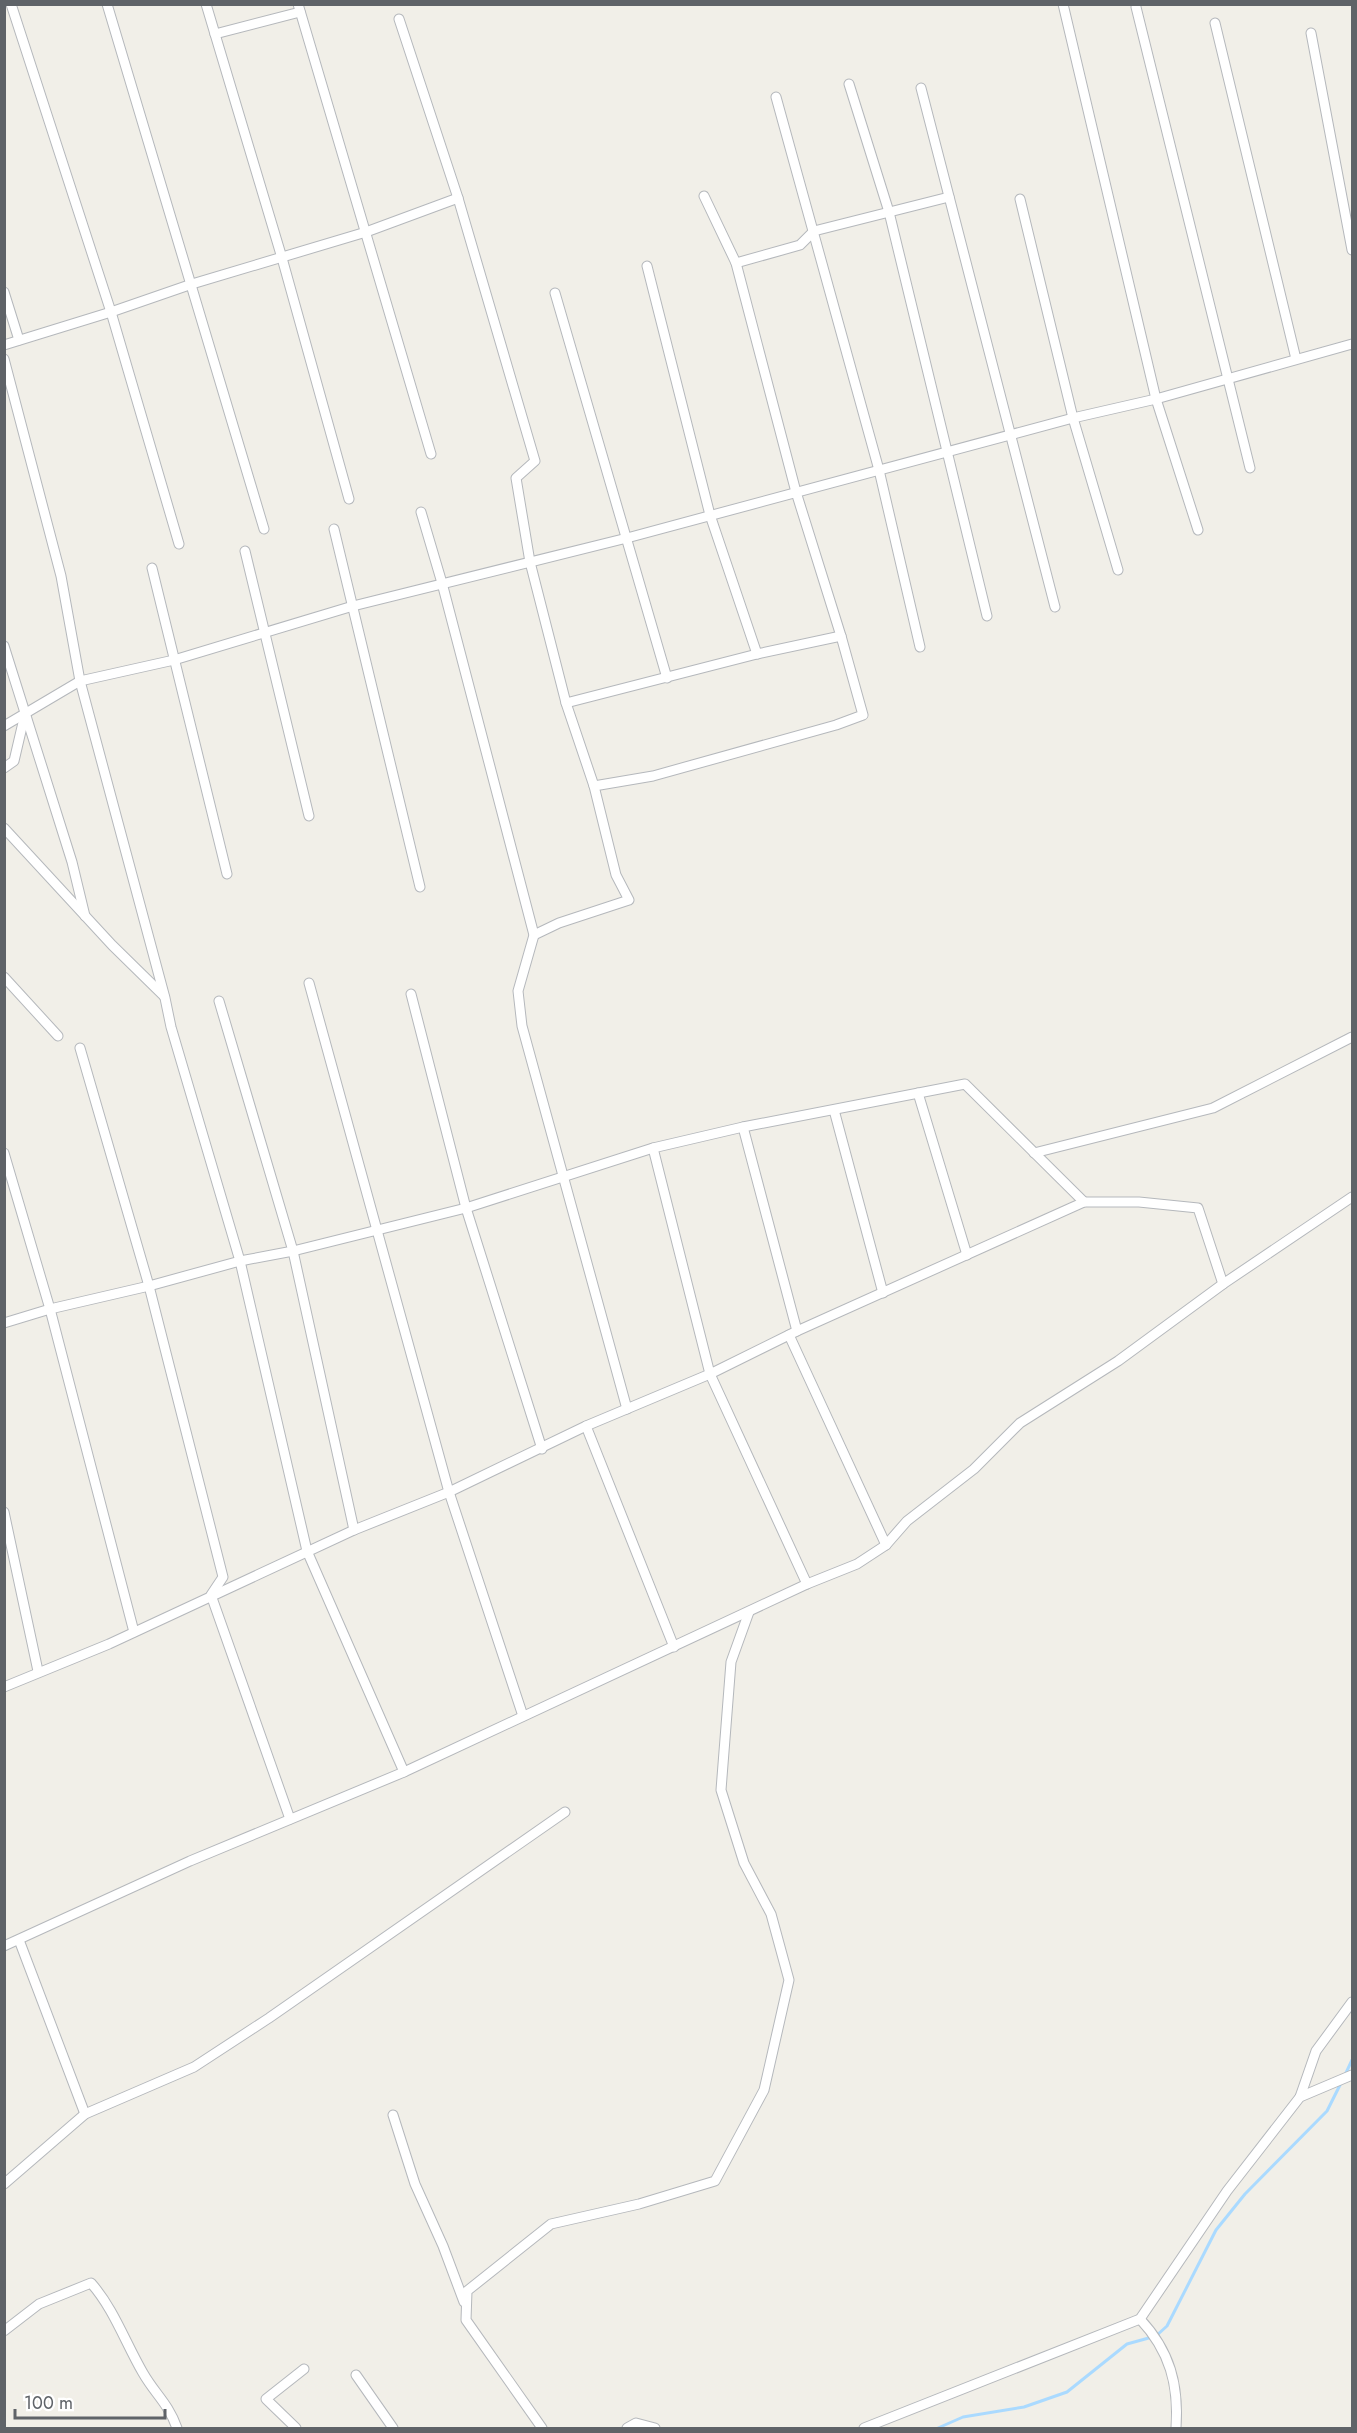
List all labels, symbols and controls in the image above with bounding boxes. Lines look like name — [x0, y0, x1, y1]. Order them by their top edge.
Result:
scale bar — [15, 2382, 165, 2420]
text: 100 m — [24, 2390, 73, 2416]

